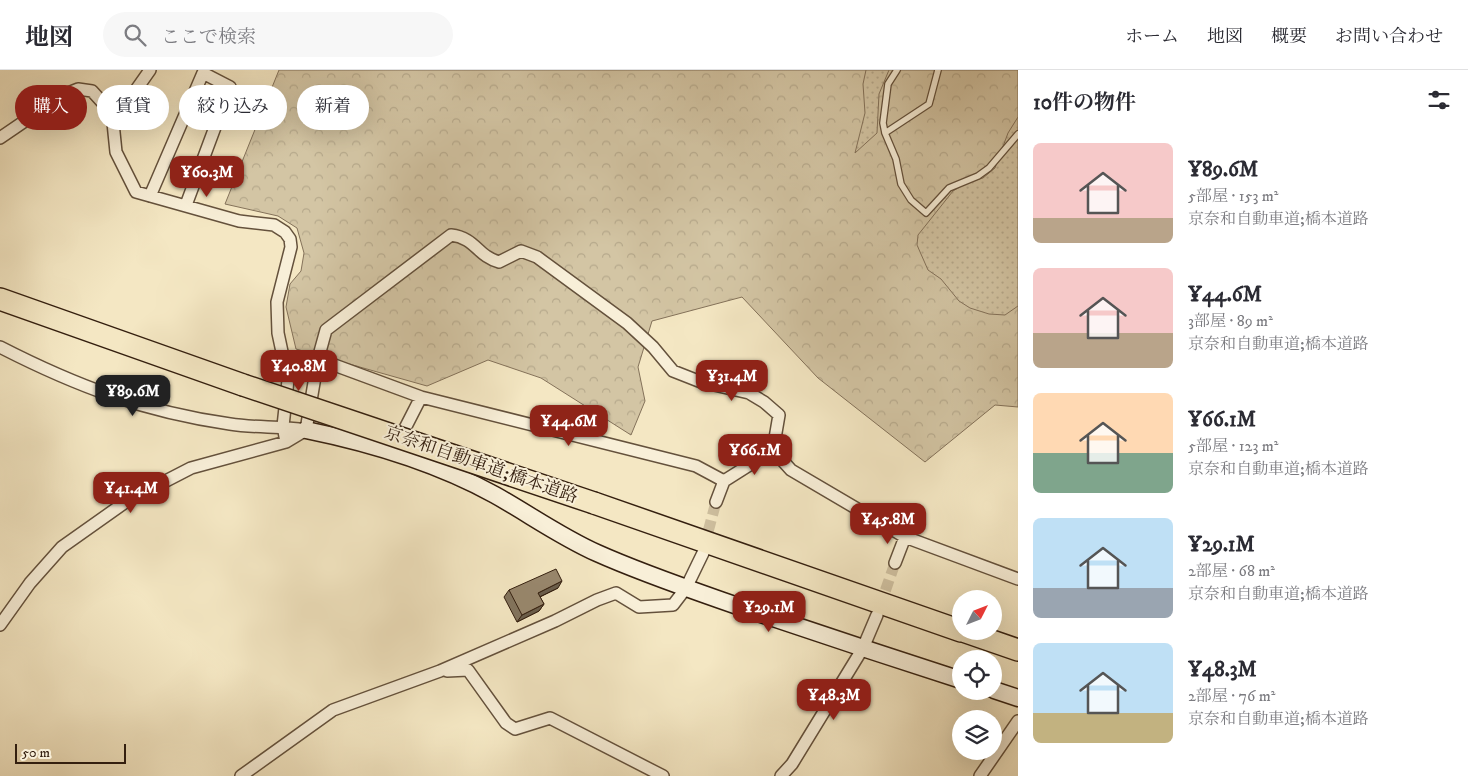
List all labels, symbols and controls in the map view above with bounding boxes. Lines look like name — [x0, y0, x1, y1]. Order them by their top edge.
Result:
search box — [103, 12, 453, 57]
icon: search — [121, 21, 149, 49]
text: 地図 — [25, 23, 73, 53]
text: ここで検索 — [161, 26, 256, 49]
text: ホーム — [1125, 26, 1179, 48]
text: 地図 — [1207, 26, 1243, 48]
text: 概要 — [1271, 26, 1307, 48]
text: お問い合わせ — [1335, 26, 1443, 48]
chip: 購入 — [15, 85, 87, 130]
chip: 賃貸 — [97, 85, 169, 130]
chip: 絞り込み — [179, 85, 287, 130]
chip: 新着 — [297, 85, 369, 130]
icon: filters — [1425, 86, 1453, 114]
text: 10件の物件 — [1033, 90, 1136, 116]
pin: ¥60.3M — [166, 156, 248, 198]
text: ¥89.6M — [1188, 157, 1258, 183]
text: ¥60.3M — [181, 162, 233, 182]
icon: home — [1073, 163, 1133, 223]
text: 5部屋 · 153 m² — [1188, 186, 1279, 206]
text: 京奈和自動車道;橋本道路 — [1188, 209, 1369, 229]
text: ¥44.6M — [1188, 282, 1262, 308]
icon: home — [1073, 288, 1133, 348]
text: 3部屋 · 89 m² — [1188, 311, 1273, 331]
text: 京奈和自動車道;橋本道路 — [1188, 334, 1369, 354]
pin: ¥40.8M — [258, 350, 340, 392]
text: ¥40.8M — [272, 356, 326, 376]
pin: ¥31.4M — [691, 360, 773, 402]
text: ¥31.4M — [707, 366, 757, 386]
pin: ¥89.6M — [92, 374, 174, 417]
text: ¥89.6M — [106, 381, 160, 401]
pin: ¥44.6M — [528, 404, 610, 447]
text: ¥66.1M — [1188, 407, 1256, 433]
text: ¥44.6M — [541, 411, 597, 431]
icon: home — [1073, 413, 1133, 473]
street label: 京奈和自動車道;橋本道路 — [381, 422, 581, 508]
pin: ¥66.1M — [714, 434, 796, 476]
text: 5部屋 · 123 m² — [1188, 436, 1279, 456]
text: ¥66.1M — [729, 440, 781, 460]
text: 京奈和自動車道;橋本道路 — [1188, 459, 1369, 479]
pin: ¥41.4M — [90, 472, 172, 514]
text: ¥41.4M — [104, 478, 158, 498]
pin: ¥45.8M — [847, 502, 929, 545]
text: ¥45.8M — [861, 509, 915, 529]
text: ¥29.1M — [1188, 532, 1255, 558]
icon: home — [1073, 538, 1133, 598]
text: 2部屋 · 68 m² — [1188, 561, 1275, 581]
text: 京奈和自動車道;橋本道路 — [1188, 584, 1369, 604]
pin: ¥29.1M — [728, 590, 810, 633]
north arrow — [952, 590, 1002, 640]
map controls — [952, 590, 1002, 760]
text: ¥29.1M — [744, 597, 794, 617]
button: locate — [952, 650, 1002, 700]
text: ¥48.3M — [1188, 657, 1257, 683]
icon: home — [1073, 663, 1133, 723]
pin: ¥48.3M — [793, 678, 875, 721]
text: ¥48.3M — [808, 685, 860, 705]
text: 2部屋 · 76 m² — [1188, 686, 1275, 706]
text: 京奈和自動車道;橋本道路 — [1188, 709, 1369, 729]
button: layers — [952, 710, 1002, 760]
scale bar — [15, 741, 126, 764]
text: 50 m — [22, 744, 50, 762]

